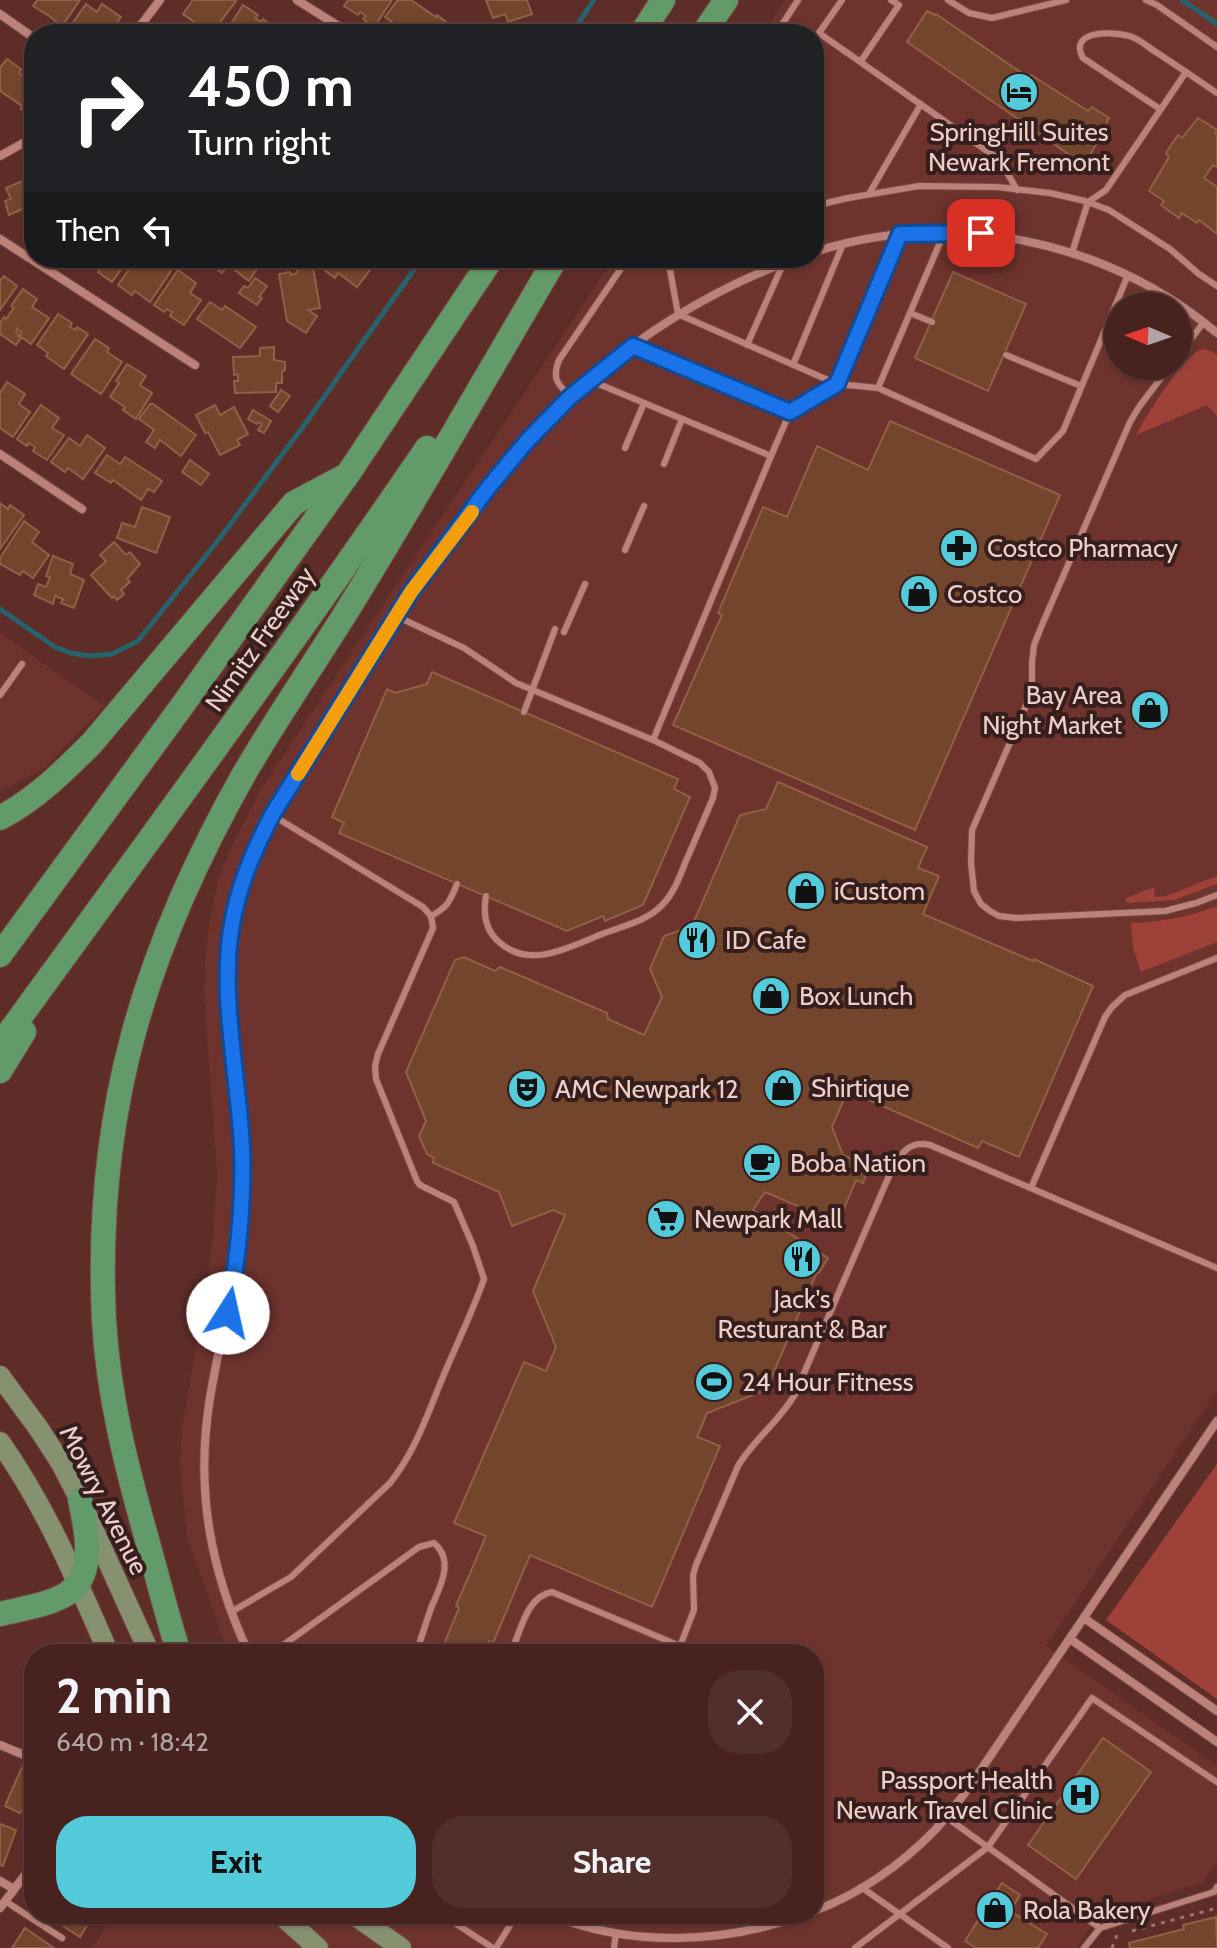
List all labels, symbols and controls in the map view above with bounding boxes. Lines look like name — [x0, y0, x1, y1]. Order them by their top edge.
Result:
text: 450 m — [188, 52, 354, 120]
icon: right — [56, 56, 160, 160]
hotel icon: SpringHill Suites Newark Fremont — [998, 71, 1040, 113]
place label: SpringHill Suites Newark Fremont — [928, 116, 1110, 178]
text: Turn right — [188, 120, 331, 164]
pin — [947, 199, 1015, 267]
icon: left — [136, 208, 180, 252]
icon: arrive — [959, 211, 1003, 255]
text: Then — [56, 212, 120, 249]
north arrow — [1104, 292, 1192, 380]
map controls — [1104, 292, 1192, 380]
pharmacy icon: Costco Pharmacy — [938, 527, 980, 569]
place label: Costco Pharmacy — [987, 532, 1178, 564]
street label: Nimitz Freeway — [198, 560, 322, 718]
shop icon: Costco — [898, 573, 940, 615]
place label: Costco — [947, 578, 1022, 610]
place label: Bay Area Night Market — [982, 679, 1123, 741]
shop icon: Bay Area Night Market — [1129, 689, 1171, 731]
shop icon: iCustom — [785, 870, 827, 912]
place label: iCustom — [834, 875, 925, 907]
restaurant icon: ID Cafe — [676, 919, 718, 961]
place label: ID Cafe — [725, 924, 806, 956]
shop icon: Box Lunch — [750, 975, 792, 1017]
place label: Box Lunch — [799, 980, 913, 1012]
shop icon: Shirtique — [762, 1067, 804, 1109]
theatre icon: AMC Newpark 12 — [506, 1068, 548, 1110]
place label: Shirtique — [811, 1072, 910, 1104]
place label: AMC Newpark 12 — [555, 1073, 739, 1105]
cafe icon: Boba Nation — [741, 1142, 783, 1184]
place label: Boba Nation — [790, 1147, 926, 1179]
supermarket icon: Newpark Mall — [645, 1198, 687, 1240]
place label: Newpark Mall — [694, 1203, 843, 1235]
restaurant icon: Jack's Resturant & Bar — [781, 1238, 823, 1280]
position arrow — [186, 1271, 270, 1355]
place label: Jack's Resturant & Bar — [717, 1283, 887, 1345]
sports icon: 24 Hour Fitness — [693, 1361, 735, 1403]
place label: 24 Hour Fitness — [742, 1366, 914, 1398]
street label: Mowry Avenue — [53, 1420, 155, 1580]
text: 2 min — [56, 1667, 172, 1725]
button: close — [708, 1670, 792, 1754]
text: 640 m · 18:42 — [56, 1726, 209, 1758]
place label: Passport Health Newark Travel Clinic — [836, 1764, 1053, 1826]
hospital icon: Passport Health Newark Travel Clinic — [1060, 1774, 1102, 1816]
button: Exit — [56, 1816, 416, 1908]
button: Share — [432, 1816, 792, 1908]
shop icon: Rola Bakery — [974, 1889, 1016, 1931]
place label: Rola Bakery — [1023, 1894, 1151, 1926]

